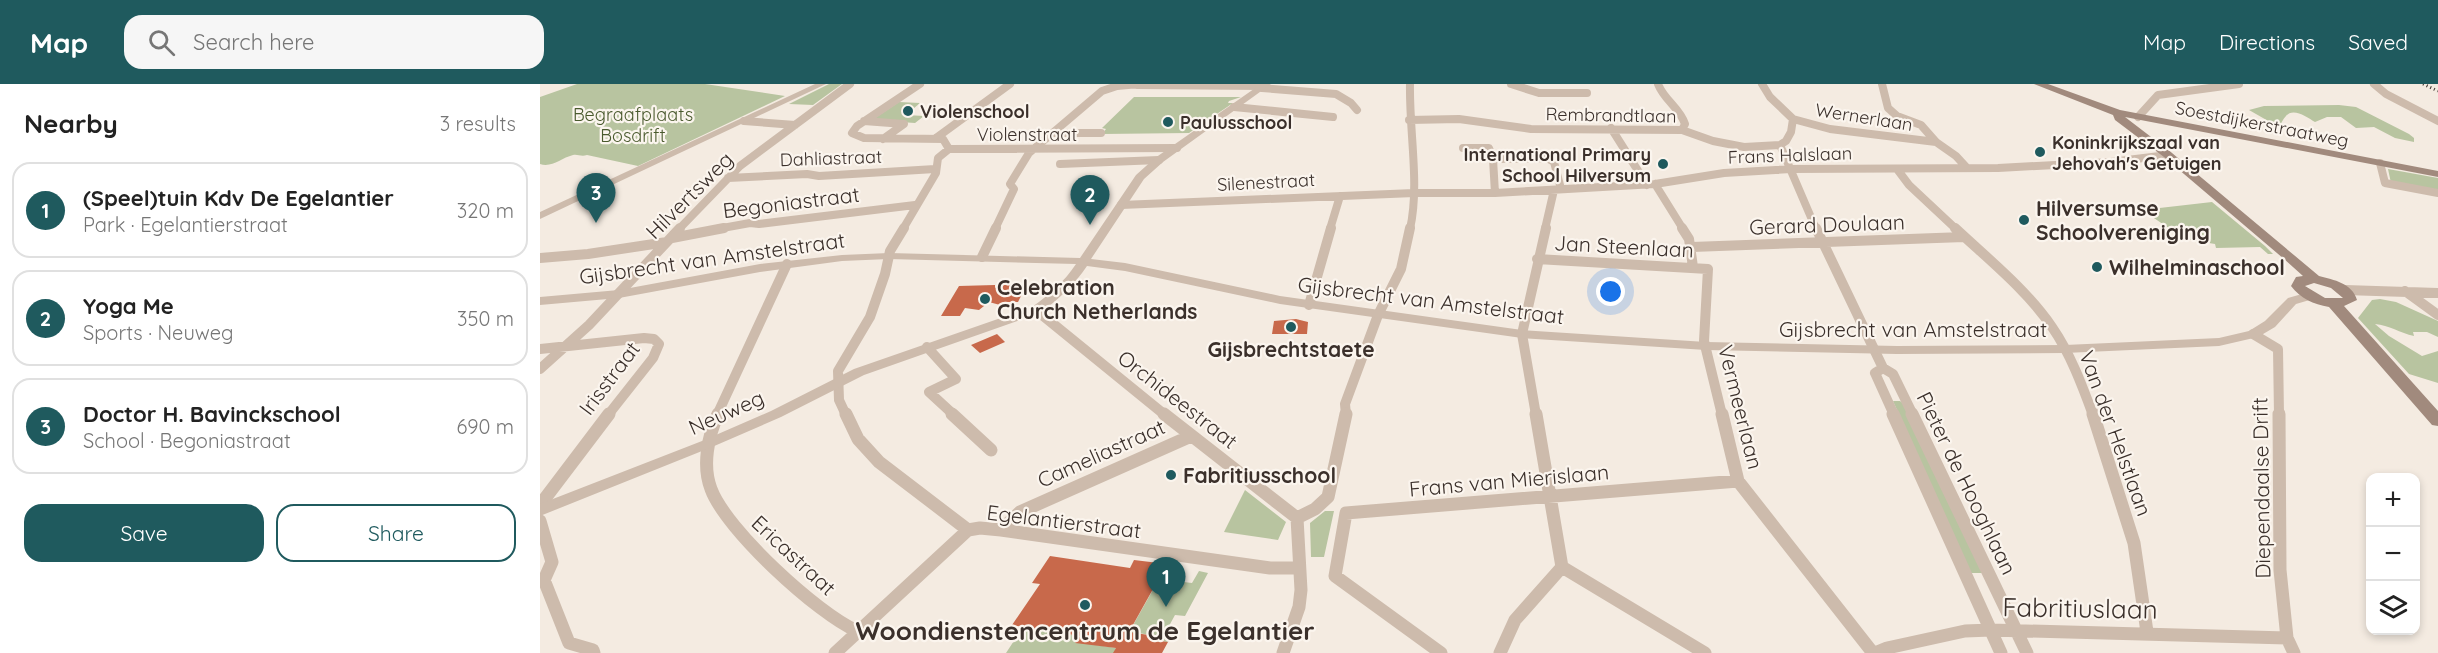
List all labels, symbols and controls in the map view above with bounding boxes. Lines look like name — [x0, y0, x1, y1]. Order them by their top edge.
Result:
search box — [124, 15, 544, 69]
text: Map — [30, 25, 88, 60]
icon: search — [145, 26, 178, 59]
text: Search here — [193, 28, 315, 56]
text: Map — [2143, 29, 2186, 55]
text: Directions — [2219, 29, 2315, 55]
text: Saved — [2348, 29, 2408, 55]
street label: Soestdijkerstraatweg — [2173, 96, 2351, 152]
street label: Wernerlaan — [1814, 98, 1914, 136]
place label: Violenschool — [920, 100, 1030, 123]
street label: Rembrandtlaan — [1545, 102, 1677, 128]
park label: Begraafplaats Bosdrift — [573, 103, 693, 147]
marker: Violenschool — [901, 104, 915, 118]
text: Nearby — [24, 107, 118, 140]
text: 3 results — [440, 111, 516, 136]
place label: Paulusschool — [1180, 111, 1292, 134]
marker: Paulusschool — [1161, 115, 1175, 129]
street label: Violenstraat — [977, 123, 1077, 146]
place label: Koninkrijkszaal van Jehovah's Getuigen — [2052, 131, 2222, 175]
street label: Frans Halslaan — [1727, 141, 1853, 169]
place label: International Primary School Hilversum — [1464, 143, 1651, 187]
street label: Dahliastraat — [779, 145, 883, 171]
marker: Koninkrijkszaal van Jehovah's Getuigen — [2033, 145, 2047, 159]
street label: Hilvertsweg — [640, 146, 738, 244]
marker: International Primary School Hilversum — [1656, 157, 1670, 171]
street label: Silenestraat — [1216, 168, 1316, 196]
pin: 3 — [576, 174, 616, 223]
pin: 2 — [1070, 176, 1110, 225]
street label: Begoniastraat — [721, 181, 861, 223]
text: (Speel)tuin Kdv De Egelantier — [83, 184, 394, 212]
place label: Hilversumse Schoolvereniging — [2036, 195, 2210, 245]
text: 1 — [42, 198, 49, 223]
text: 320 m — [457, 198, 514, 223]
street label: Gerard Doulaan — [1749, 208, 1905, 240]
text: Park · Egelantierstraat — [83, 212, 288, 237]
marker: Hilversumse Schoolvereniging — [2017, 213, 2031, 227]
street label: Gijsbrecht van Amstelstraat — [577, 226, 847, 290]
street label: Jan Steenlaan — [1553, 229, 1695, 263]
place label: Wilhelminaschool — [2109, 254, 2285, 280]
marker: Wilhelminaschool — [2090, 260, 2104, 274]
street label: Gijsbrecht van Amstelstraat — [1296, 271, 1566, 329]
place label: Celebration Church Netherlands — [997, 274, 1197, 324]
your location — [1596, 277, 1625, 306]
text: Yoga Me — [83, 292, 174, 320]
marker: Celebration Church Netherlands — [978, 292, 992, 306]
text: 2 — [40, 306, 51, 331]
text: 350 m — [457, 306, 514, 331]
street label: Gijsbrecht van Amstelstraat — [1779, 316, 2047, 342]
text: Sports · Neuweg — [83, 320, 233, 345]
marker: Gijsbrechtstaete — [1284, 320, 1298, 334]
street label: Irisstraat — [573, 336, 645, 420]
place label: Gijsbrechtstaete — [1207, 336, 1375, 362]
street label: Vermeerlaan — [1713, 342, 1769, 472]
street label: Orchideestraat — [1113, 344, 1243, 454]
street label: Van der Helstlaan — [2074, 347, 2158, 519]
street label: Neuweg — [684, 384, 768, 440]
street label: Pieter de Hooghlaan — [1911, 387, 2023, 579]
street label: Diependaalse Drift — [2246, 397, 2276, 579]
text: Doctor H. Bavinckschool — [83, 400, 341, 428]
street label: Cameliastraat — [1033, 413, 1169, 493]
text: 3 — [40, 414, 51, 439]
text: 690 m — [456, 414, 514, 439]
text: School · Begoniastraat — [83, 428, 291, 453]
street label: Frans van Mierislaan — [1408, 458, 1610, 502]
place label: Fabritiusschool — [1183, 462, 1336, 488]
marker: Fabritiusschool — [1164, 468, 1178, 482]
map controls — [2366, 473, 2420, 635]
button: + — [2366, 473, 2420, 527]
street label: Egelantierstraat — [985, 499, 1143, 543]
button: Save — [24, 504, 264, 562]
button: Share — [276, 504, 516, 562]
street label: Ericastraat — [746, 509, 842, 601]
button: − — [2366, 527, 2420, 581]
pin: 1 — [1146, 558, 1186, 607]
button: layers — [2366, 581, 2420, 635]
street label: Fabritiuslaan — [2002, 590, 2158, 626]
marker: Woondienstencentrum de Egelantier — [1078, 598, 1092, 612]
place label: Woondienstencentrum de Egelantier — [855, 614, 1315, 647]

